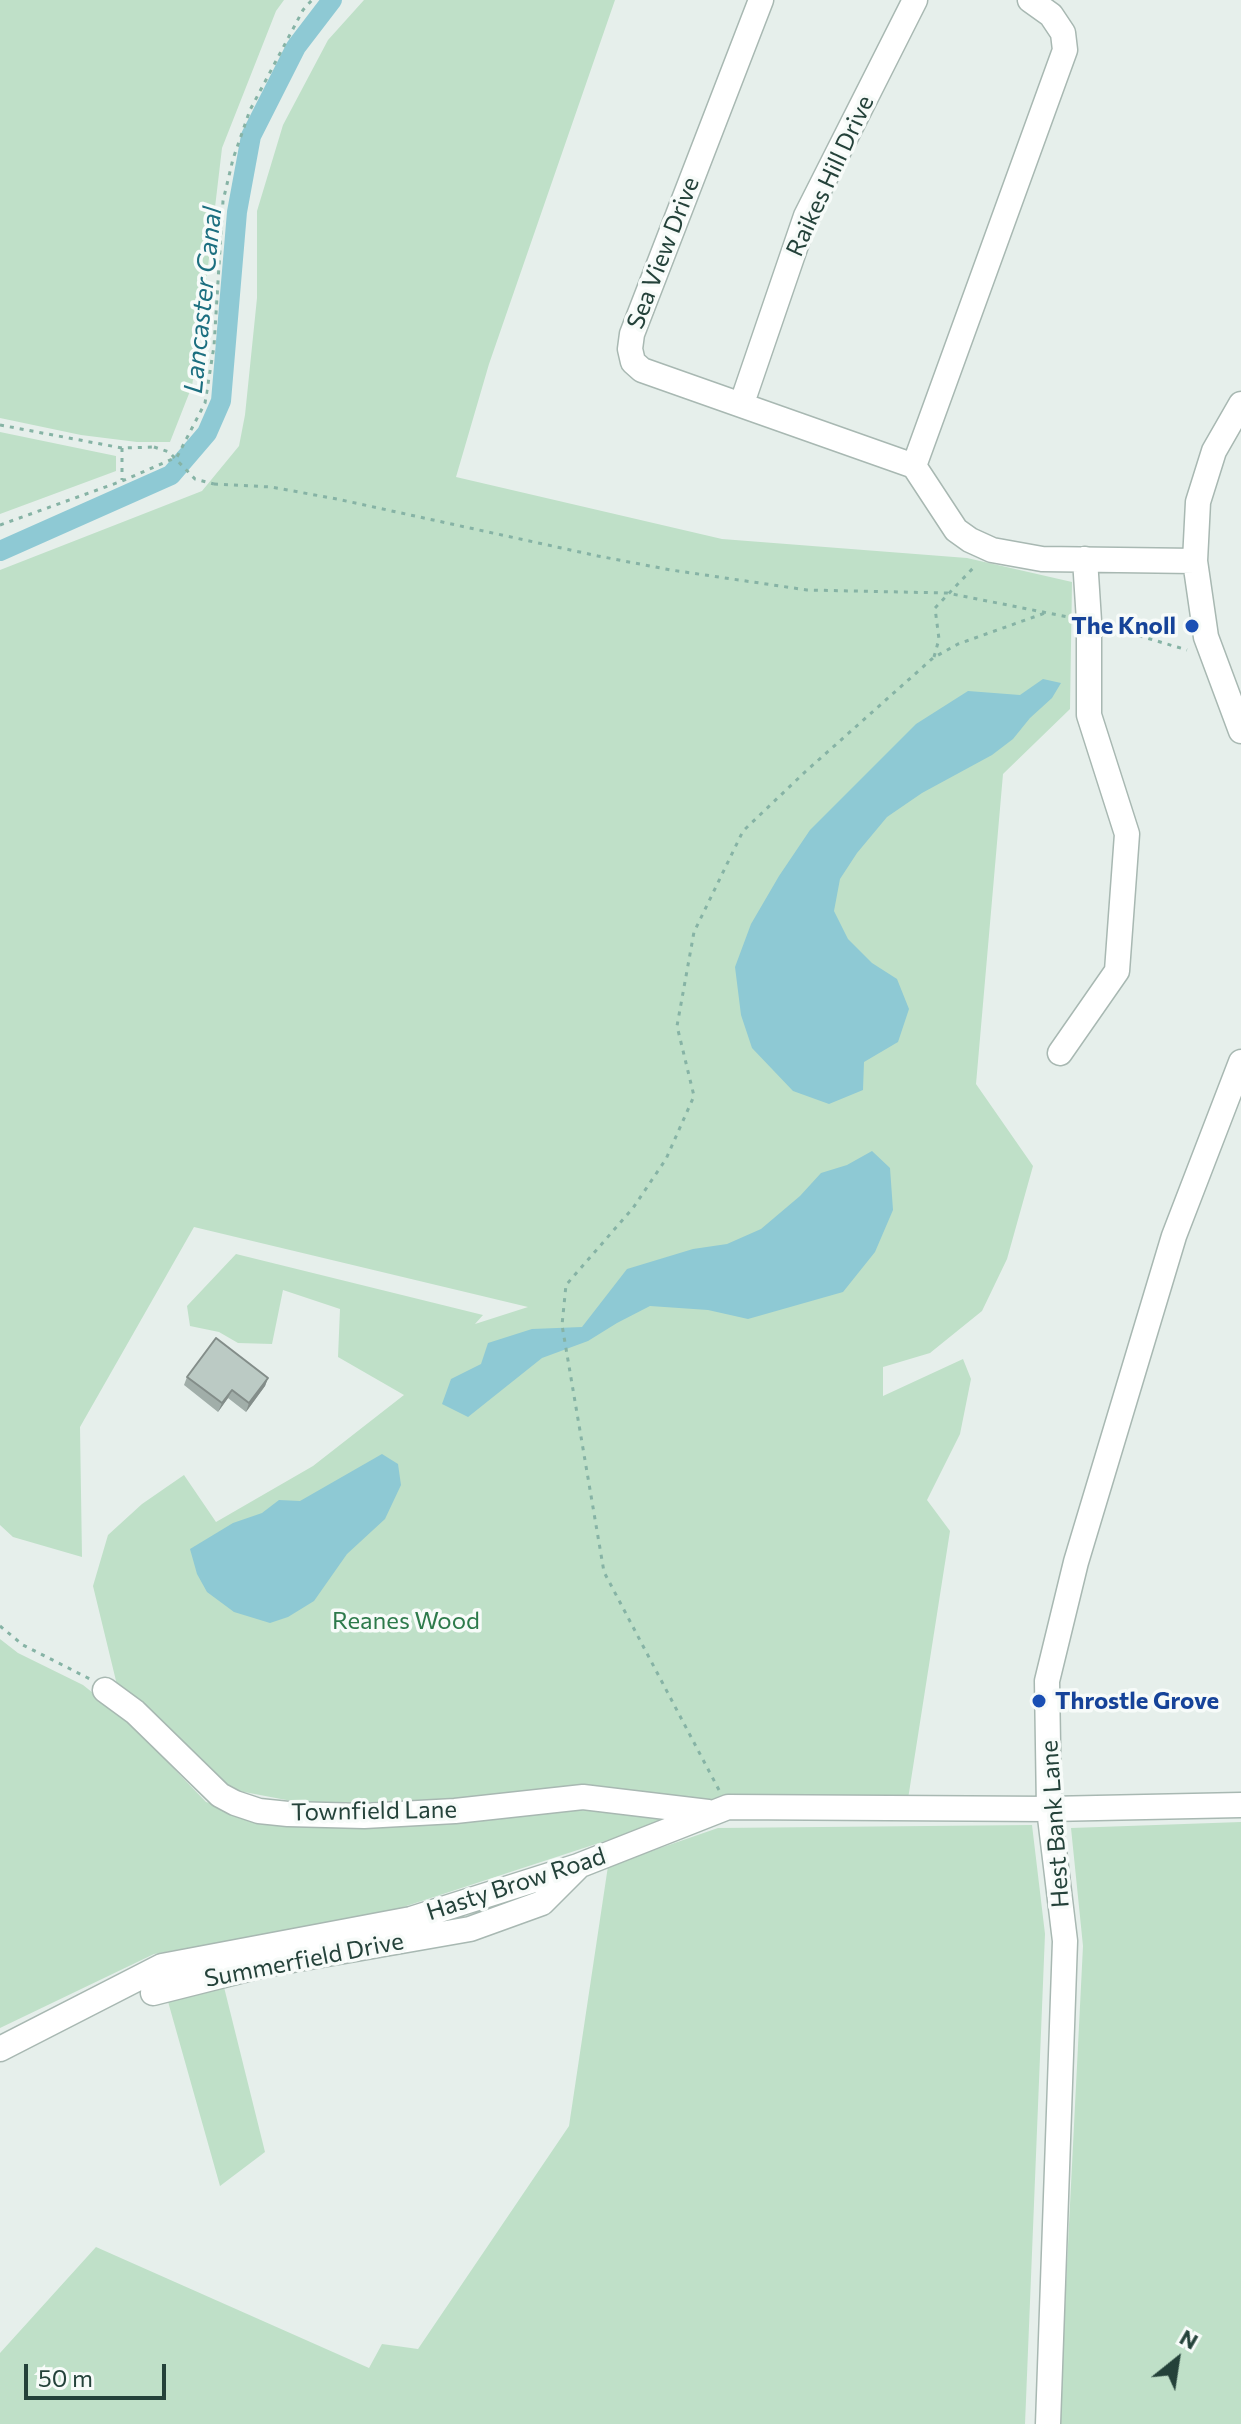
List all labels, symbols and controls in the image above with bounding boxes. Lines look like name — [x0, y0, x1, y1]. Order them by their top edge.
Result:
street label: Raikes Hill Drive — [780, 91, 880, 261]
street label: Sea View Drive — [621, 173, 705, 333]
water label: Lancaster Canal — [178, 205, 228, 395]
place label: The Knoll — [1071, 612, 1176, 640]
marker: The Knoll — [1183, 617, 1201, 635]
park label: Reanes Wood — [332, 1607, 480, 1635]
place label: Throstle Grove — [1055, 1687, 1219, 1715]
marker: Throstle Grove — [1030, 1692, 1048, 1710]
street label: Hest Bank Lane — [1035, 1739, 1075, 1909]
street label: Townfield Lane — [291, 1795, 457, 1827]
street label: Hasty Brow Road — [423, 1841, 609, 1927]
street label: Summerfield Drive — [202, 1927, 406, 1993]
north arrow — [1137, 2320, 1217, 2400]
text: N — [1175, 2323, 1203, 2355]
scale bar — [28, 2348, 170, 2398]
text: 50 m — [38, 2363, 93, 2392]

